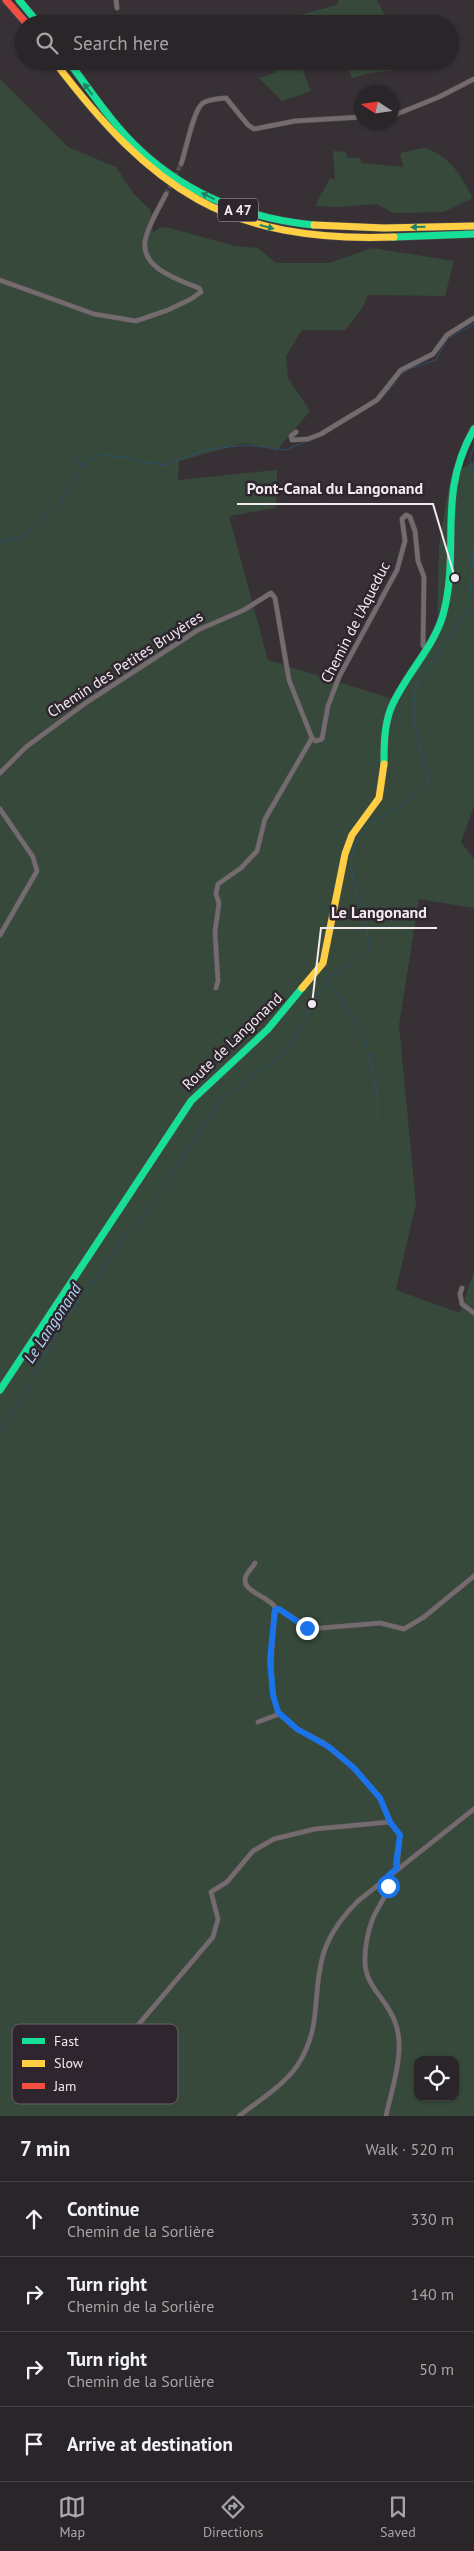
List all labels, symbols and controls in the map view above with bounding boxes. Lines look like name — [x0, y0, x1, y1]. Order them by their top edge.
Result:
search box — [15, 15, 459, 70]
icon: search — [33, 29, 61, 57]
text: Search here — [73, 31, 169, 55]
one-way arrow — [83, 83, 94, 96]
north arrow — [354, 85, 399, 130]
one-way arrow — [201, 192, 215, 200]
road number: A 47 — [218, 198, 258, 222]
one-way arrow — [259, 223, 274, 231]
one-way arrow — [409, 223, 425, 231]
callout: Pont-Canal du Langonand — [237, 473, 433, 504]
text: Pont-Canal du Langonand — [247, 478, 423, 498]
street label: Chemin de l'Aqueduc — [316, 558, 394, 686]
street label: Chemin des Petites Bruyères — [44, 607, 206, 721]
callout: Le Langonand — [321, 897, 437, 928]
text: Le Langonand — [331, 902, 427, 922]
street label: Route de Langonand — [178, 988, 286, 1094]
water label: Le Langonand — [19, 1279, 86, 1367]
route end — [296, 1617, 319, 1640]
route start — [377, 1875, 400, 1898]
legend — [12, 2024, 178, 2104]
text: Fast — [54, 2032, 79, 2050]
text: Slow — [54, 2054, 84, 2072]
map controls — [414, 2056, 459, 2101]
button: locate — [414, 2056, 459, 2101]
text: Jam — [53, 2077, 76, 2095]
text: 7 min — [20, 2135, 70, 2162]
text: Walk · 520 m — [365, 2139, 454, 2159]
text: Continue — [67, 2197, 139, 2221]
icon: ahead — [20, 2205, 48, 2233]
text: 330 m — [411, 2209, 454, 2229]
text: Chemin de la Sorlière — [67, 2221, 214, 2241]
text: Turn right — [67, 2272, 147, 2296]
icon: right — [20, 2280, 48, 2308]
text: 140 m — [411, 2284, 454, 2304]
text: Chemin de la Sorlière — [67, 2296, 214, 2316]
text: Turn right — [67, 2347, 147, 2371]
icon: right — [20, 2355, 48, 2383]
text: 50 m — [419, 2359, 454, 2379]
text: Chemin de la Sorlière — [67, 2371, 214, 2391]
icon: arrive — [20, 2430, 48, 2458]
text: Arrive at destination — [67, 2432, 233, 2456]
tab: Map — [58, 2493, 86, 2541]
tab: Directions — [203, 2493, 263, 2541]
tab: Saved — [380, 2493, 416, 2541]

